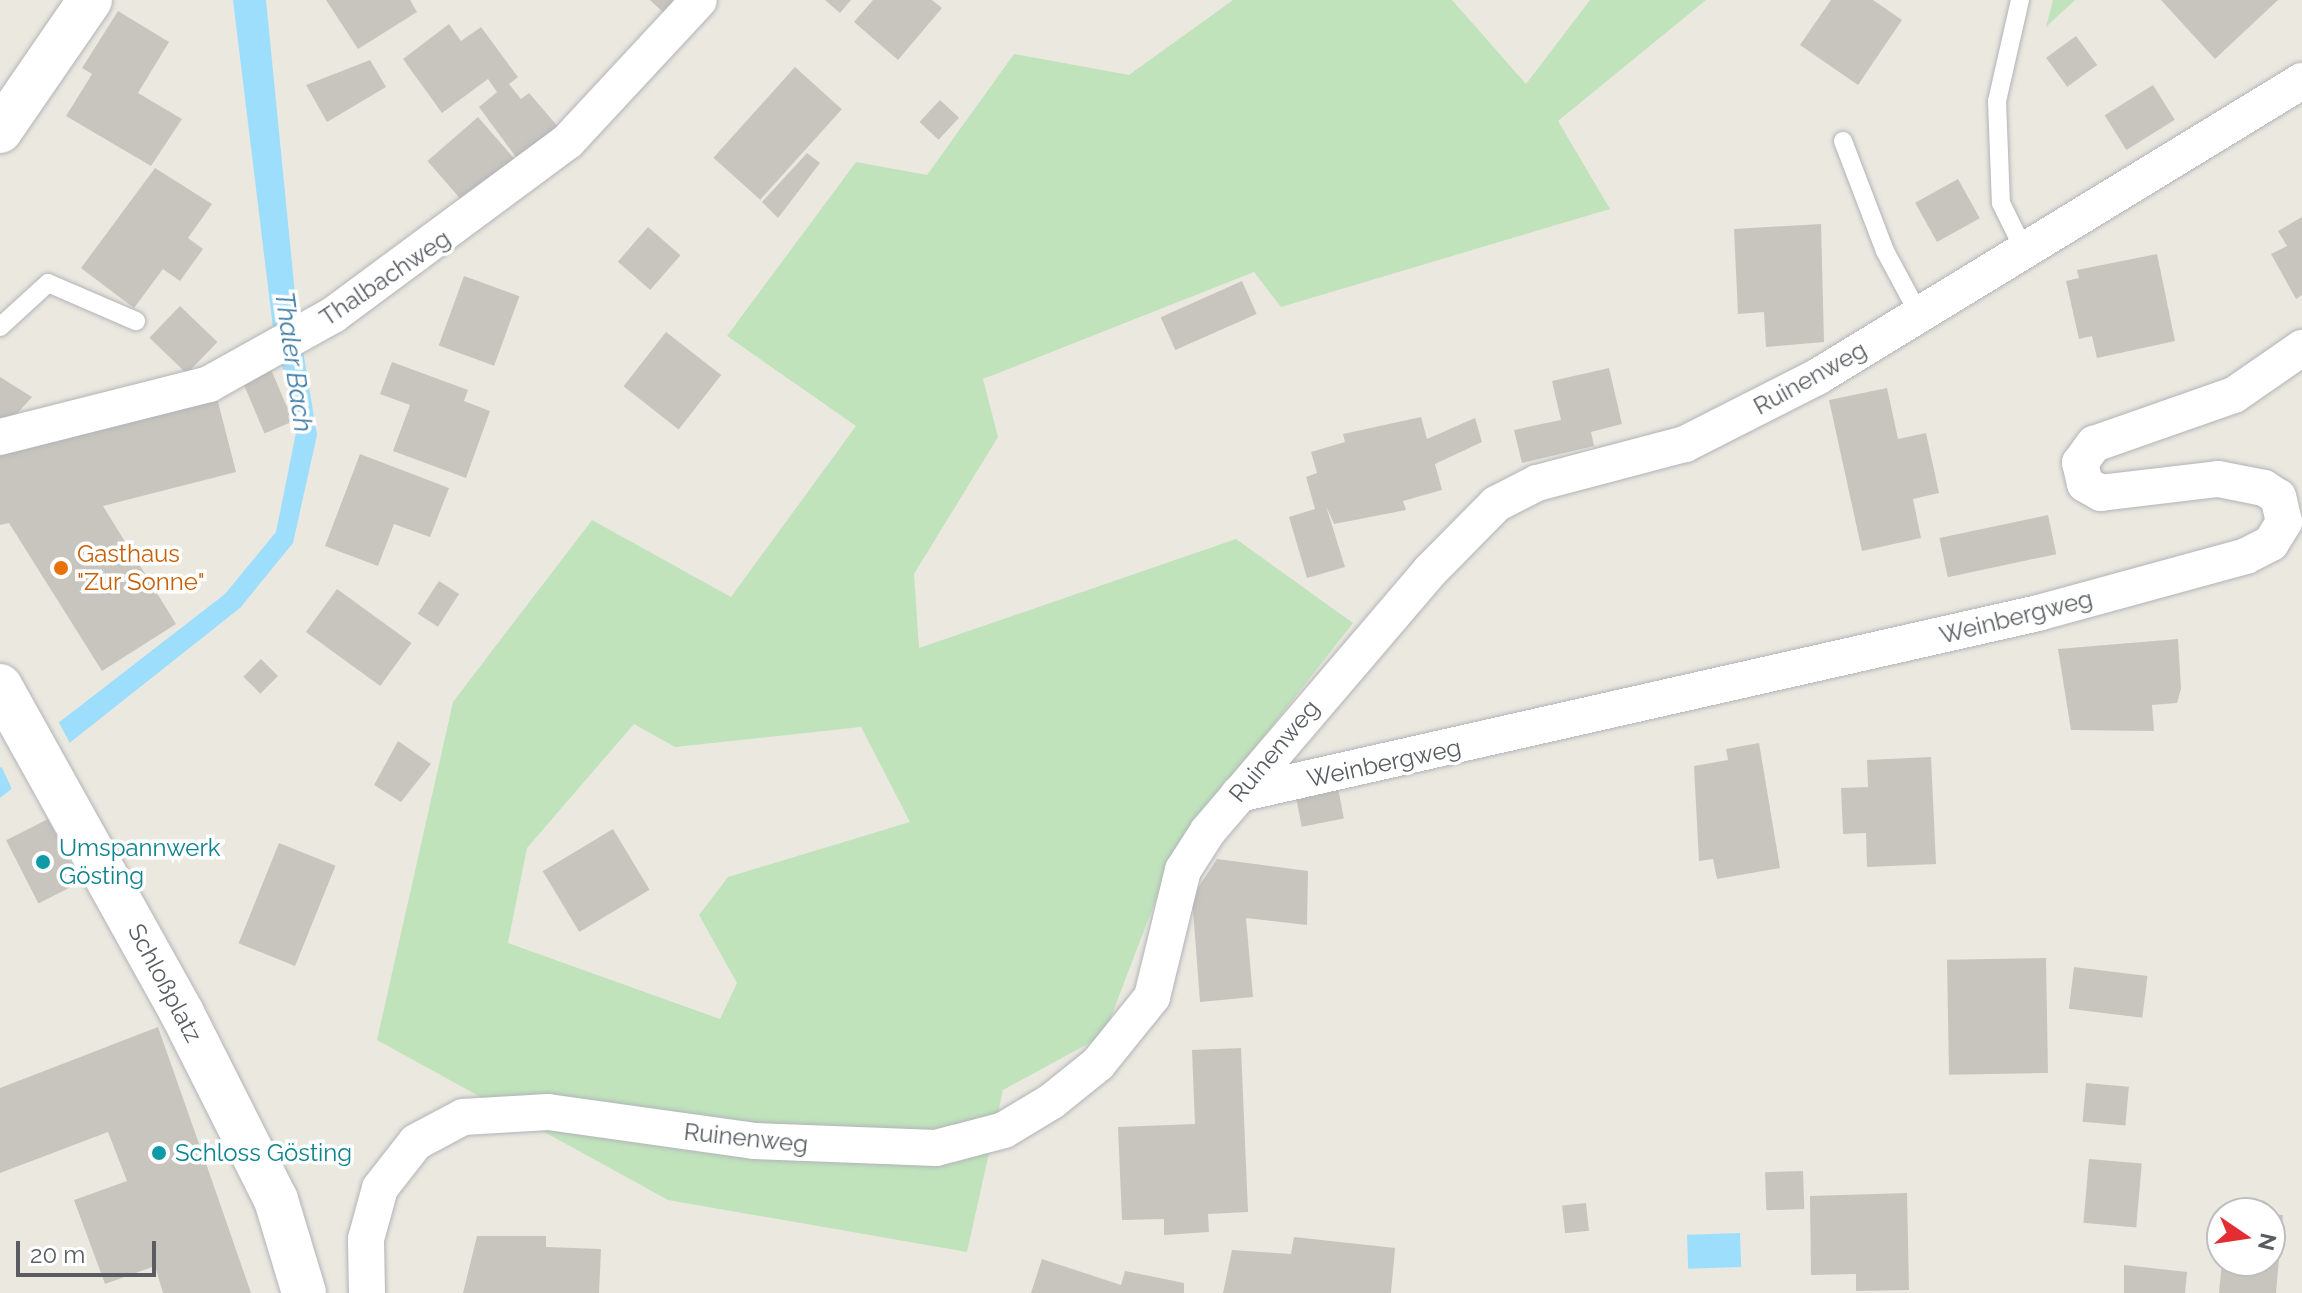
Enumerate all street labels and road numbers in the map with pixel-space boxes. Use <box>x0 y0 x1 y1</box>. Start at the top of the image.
street label: Thalbachweg <box>314 224 456 332</box>
street label: Ruinenweg <box>1748 335 1872 421</box>
street label: Weinbergweg <box>1937 584 2095 650</box>
street label: Ruinenweg <box>1223 694 1325 808</box>
street label: Weinbergweg <box>1304 733 1464 793</box>
street label: Schloßplatz <box>122 919 208 1047</box>
street label: Ruinenweg <box>682 1117 810 1159</box>

